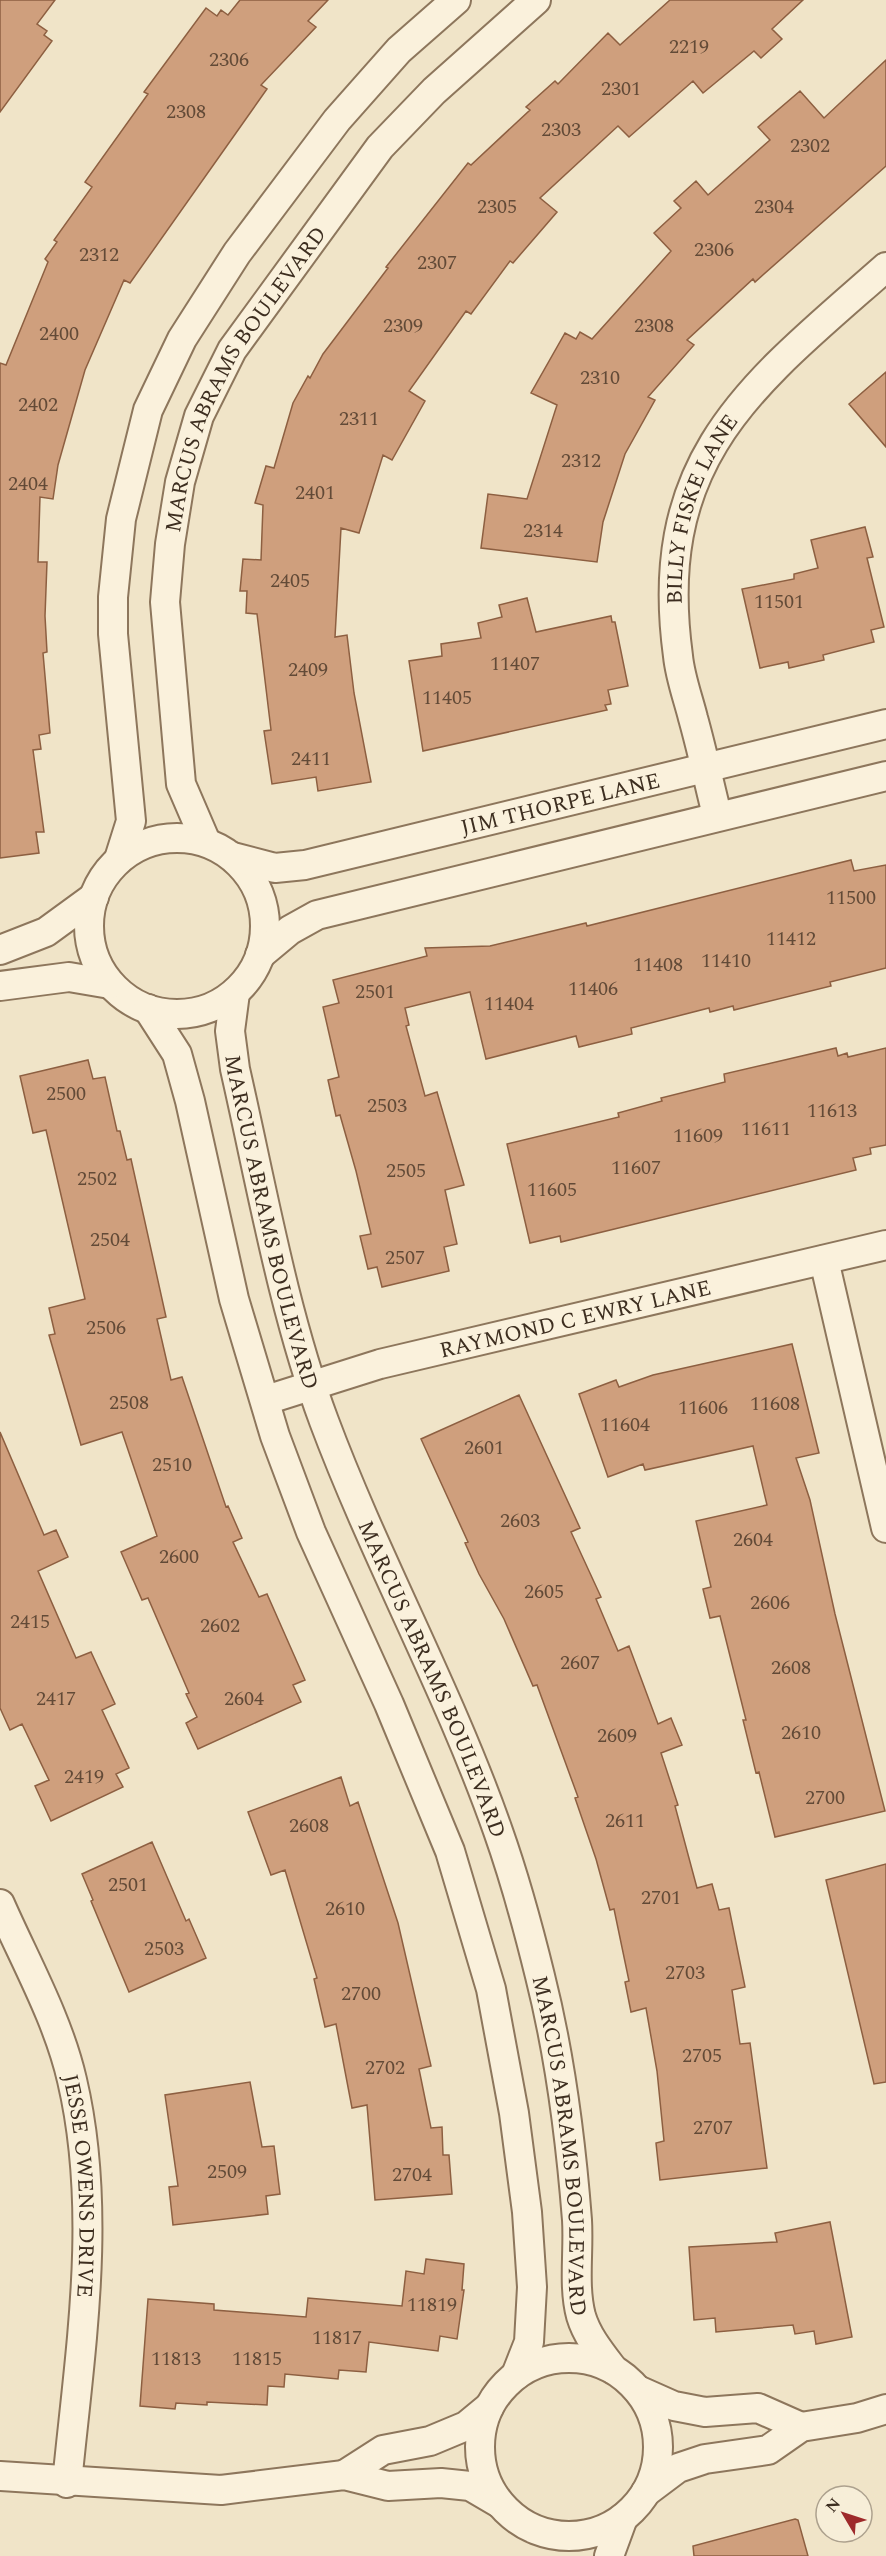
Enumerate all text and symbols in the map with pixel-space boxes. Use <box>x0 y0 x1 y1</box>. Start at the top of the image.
house number: 2219 <box>669 32 709 62</box>
house number: 2306 <box>209 45 249 75</box>
house number: 2301 <box>601 74 641 104</box>
house number: 2308 <box>166 97 206 127</box>
house number: 2303 <box>541 115 581 145</box>
house number: 2302 <box>790 131 830 161</box>
house number: 2305 <box>477 192 517 222</box>
house number: 2304 <box>754 192 794 222</box>
street label: MARCUS ABRAMS BOULEVARD <box>157 220 335 535</box>
house number: 2306 <box>694 235 734 265</box>
house number: 2312 <box>79 240 119 270</box>
house number: 2307 <box>417 248 457 278</box>
house number: 2309 <box>383 311 423 341</box>
house number: 2308 <box>634 311 674 341</box>
house number: 2400 <box>39 319 79 349</box>
house number: 2310 <box>580 363 620 393</box>
house number: 2402 <box>18 390 58 420</box>
house number: 2311 <box>339 404 379 434</box>
street label: BILLY FISKE LANE <box>659 407 747 605</box>
house number: 2312 <box>561 446 601 476</box>
house number: 2404 <box>8 469 48 499</box>
house number: 2401 <box>295 478 335 508</box>
house number: 2314 <box>523 516 563 546</box>
house number: 2405 <box>270 566 310 596</box>
house number: 11501 <box>754 587 804 617</box>
house number: 11407 <box>490 649 540 679</box>
house number: 2409 <box>288 655 328 685</box>
house number: 11405 <box>422 683 472 713</box>
house number: 2411 <box>291 744 331 774</box>
street label: JIM THORPE LANE <box>457 764 663 845</box>
house number: 11500 <box>826 883 876 913</box>
house number: 11412 <box>766 924 816 954</box>
house number: 11410 <box>701 946 751 976</box>
house number: 11408 <box>633 950 683 980</box>
house number: 11406 <box>568 974 618 1004</box>
house number: 2501 <box>355 977 395 1007</box>
house number: 11404 <box>484 989 534 1019</box>
street label: MARCUS ABRAMS BOULEVARD <box>215 1053 327 1394</box>
house number: 2500 <box>46 1079 86 1109</box>
house number: 2503 <box>367 1091 407 1121</box>
house number: 11613 <box>807 1096 857 1126</box>
house number: 11611 <box>741 1114 791 1144</box>
house number: 11609 <box>673 1121 723 1151</box>
house number: 11607 <box>611 1153 661 1183</box>
house number: 2505 <box>386 1156 426 1186</box>
house number: 2502 <box>77 1164 117 1194</box>
house number: 11605 <box>527 1175 577 1205</box>
house number: 2504 <box>90 1225 130 1255</box>
house number: 2507 <box>385 1243 425 1273</box>
street label: RAYMOND C EWRY LANE <box>436 1272 715 1367</box>
house number: 2506 <box>86 1313 126 1343</box>
house number: 2508 <box>109 1388 149 1418</box>
house number: 11608 <box>750 1389 800 1419</box>
house number: 11606 <box>678 1393 728 1423</box>
house number: 11604 <box>600 1410 650 1440</box>
house number: 2601 <box>464 1433 504 1463</box>
house number: 2510 <box>152 1450 192 1480</box>
house number: 2603 <box>500 1506 540 1536</box>
street label: MARCUS ABRAMS BOULEVARD <box>349 1515 514 1843</box>
house number: 2604 <box>733 1525 773 1555</box>
house number: 2600 <box>159 1542 199 1572</box>
house number: 2605 <box>524 1577 564 1607</box>
house number: 2606 <box>750 1588 790 1618</box>
house number: 2415 <box>10 1607 50 1637</box>
house number: 2602 <box>200 1611 240 1641</box>
house number: 2607 <box>560 1648 600 1678</box>
house number: 2608 <box>771 1653 811 1683</box>
house number: 2417 <box>36 1684 76 1714</box>
house number: 2604 <box>224 1684 264 1714</box>
house number: 2610 <box>781 1718 821 1748</box>
house number: 2609 <box>597 1721 637 1751</box>
house number: 2419 <box>64 1762 104 1792</box>
house number: 2700 <box>805 1783 845 1813</box>
house number: 2611 <box>605 1806 645 1836</box>
house number: 2608 <box>289 1811 329 1841</box>
house number: 2501 <box>108 1870 148 1900</box>
house number: 2701 <box>641 1883 681 1913</box>
house number: 2610 <box>325 1894 365 1924</box>
house number: 2503 <box>144 1934 184 1964</box>
house number: 2703 <box>665 1958 705 1988</box>
street label: MARCUS ABRAMS BOULEVARD <box>522 1972 595 2319</box>
house number: 2700 <box>341 1979 381 2009</box>
house number: 2705 <box>682 2041 722 2071</box>
house number: 2702 <box>365 2053 405 2083</box>
street label: JESSE OWENS DRIVE <box>53 2071 103 2299</box>
house number: 2707 <box>693 2113 733 2143</box>
house number: 2509 <box>207 2157 247 2187</box>
house number: 2704 <box>392 2160 432 2190</box>
house number: 11819 <box>407 2290 457 2320</box>
house number: 11817 <box>312 2323 362 2353</box>
house number: 11813 <box>151 2344 201 2374</box>
house number: 11815 <box>232 2344 282 2374</box>
north arrow <box>814 2484 874 2544</box>
text: N <box>820 2493 847 2518</box>

